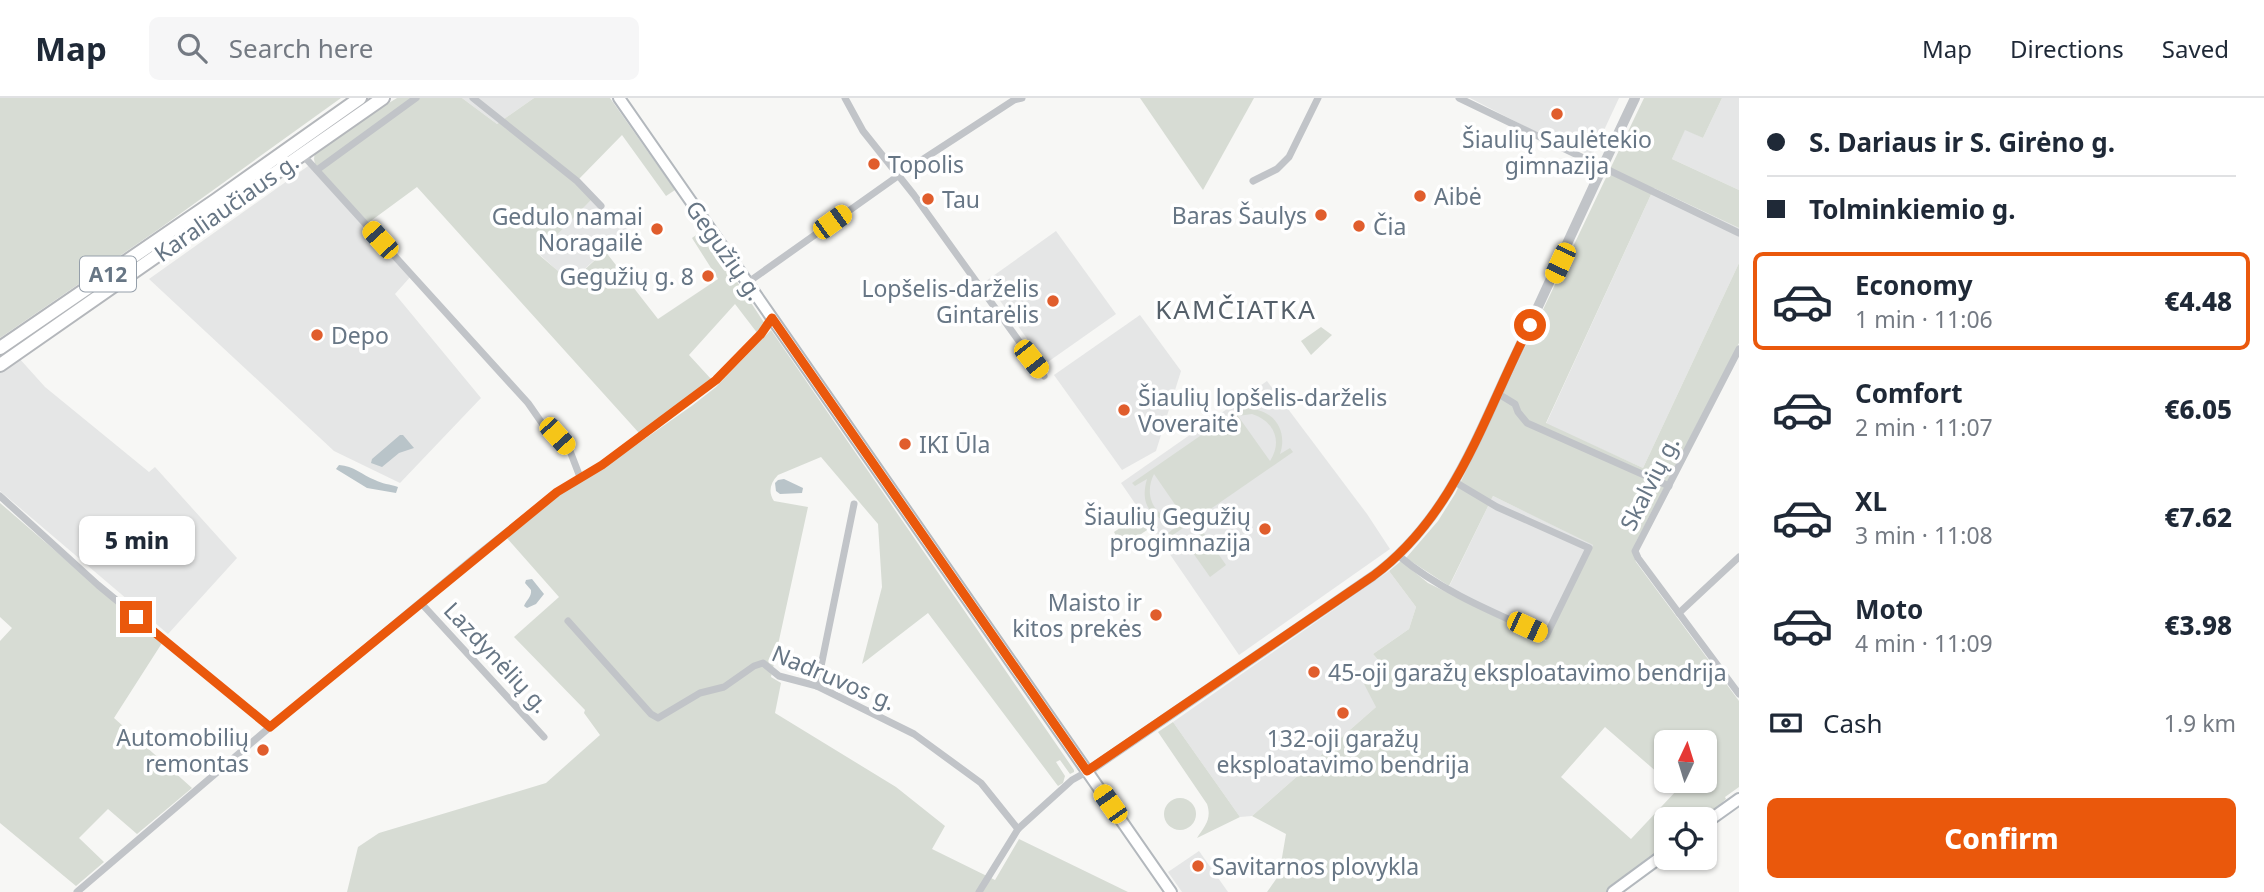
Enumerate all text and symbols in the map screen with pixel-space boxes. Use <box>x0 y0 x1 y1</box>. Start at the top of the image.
search box <box>149 17 639 80</box>
text: Map <box>35 26 107 71</box>
icon: search <box>173 29 211 67</box>
text: Search here <box>229 30 373 66</box>
text: Map <box>1922 32 1972 65</box>
text: Directions <box>2010 32 2124 65</box>
text: Saved <box>2162 32 2229 65</box>
marker: Šiaulių Saulėtekio gimnazija <box>1549 106 1565 122</box>
place label: Šiaulių Saulėtekio gimnazija <box>1462 123 1652 181</box>
text: S. Dariaus ir S. Girėno g. <box>1809 124 2115 160</box>
street label: Karaliaučiaus g. <box>147 145 305 269</box>
place label: Topolis <box>888 148 964 180</box>
marker: Topolis <box>866 156 882 172</box>
place label: Aibė <box>1434 180 1482 212</box>
place label: Tau <box>942 183 980 215</box>
marker: Aibė <box>1412 188 1428 204</box>
marker: Tau <box>920 191 936 207</box>
text: Tolminkiemio g. <box>1809 191 2016 227</box>
street label: Gegužių g. <box>679 194 771 306</box>
place label: Baras Šaulys <box>1172 199 1307 231</box>
place label: Gedulo namai Noragailė <box>492 200 643 258</box>
car <box>809 201 856 243</box>
marker: Baras Šaulys <box>1313 207 1329 223</box>
place label: Čia <box>1373 210 1406 242</box>
car <box>359 217 402 263</box>
marker: Čia <box>1351 218 1367 234</box>
marker: Gedulo namai Noragailė <box>649 221 665 237</box>
car <box>1542 240 1579 286</box>
road number: A12 <box>80 256 136 292</box>
place label: Gegužių g. 8 <box>560 260 694 292</box>
text: Economy <box>1855 267 1973 303</box>
marker: Gegužių g. 8 <box>700 268 716 284</box>
icon: car <box>1771 270 1834 333</box>
place label: Lopšelis-darželis Gintarėlis <box>861 272 1039 330</box>
text: €4.48 <box>2164 283 2232 319</box>
district label: KAMČIATKA <box>1155 291 1317 327</box>
marker: Lopšelis-darželis Gintarėlis <box>1045 293 1061 309</box>
text: 1 min · 11:06 <box>1855 303 1993 335</box>
route start <box>1514 309 1546 341</box>
place label: Depo <box>331 319 389 351</box>
marker: Depo <box>309 327 325 343</box>
car <box>1010 336 1053 382</box>
text: Comfort <box>1855 375 1963 411</box>
icon: car <box>1771 378 1834 441</box>
place label: Šiaulių lopšelis-darželis Voveraitė <box>1138 381 1387 439</box>
text: €6.05 <box>2164 391 2232 427</box>
marker: Šiaulių lopšelis-darželis Voveraitė <box>1116 402 1132 418</box>
text: 2 min · 11:07 <box>1855 411 1993 443</box>
car <box>536 413 579 459</box>
place label: IKI Ūla <box>919 428 990 460</box>
street label: Skalvių g. <box>1612 430 1686 536</box>
marker: IKI Ūla <box>897 436 913 452</box>
text: XL <box>1855 483 1887 519</box>
icon: car <box>1771 486 1834 549</box>
text: €7.62 <box>2164 499 2232 535</box>
place label: Šiaulių Gegužių progimnazija <box>1084 500 1251 558</box>
callout: 5 min <box>78 516 194 564</box>
text: 3 min · 11:08 <box>1855 519 1993 551</box>
marker: Šiaulių Gegužių progimnazija <box>1257 521 1273 537</box>
text: 5 min <box>105 524 169 556</box>
place label: Maisto ir kitos prekės <box>1012 586 1142 644</box>
text: Moto <box>1855 591 1923 627</box>
street label: Lazdynėlių g. <box>437 594 557 720</box>
icon: car <box>1771 594 1834 657</box>
route end <box>120 601 152 633</box>
marker: Maisto ir kitos prekės <box>1148 607 1164 623</box>
text: €3.98 <box>2164 607 2232 643</box>
car <box>1504 609 1551 645</box>
text: 4 min · 11:09 <box>1855 627 1993 659</box>
street label: Nadruvos g. <box>767 637 901 717</box>
place label: 45-oji garažų eksploatavimo bendrija <box>1328 656 1727 688</box>
marker: 45-oji garažų eksploatavimo bendrija <box>1306 664 1322 680</box>
icon: cash <box>1767 704 1805 742</box>
marker: 132-oji garažų eksploatavimo bendrija <box>1335 705 1351 721</box>
text: Cash <box>1823 705 1883 741</box>
text: 1.9 km <box>2164 707 2236 739</box>
place label: Automobilių remontas <box>116 721 249 779</box>
place label: 132-oji garažų eksploatavimo bendrija <box>1216 722 1470 780</box>
north arrow <box>1654 730 1717 793</box>
map controls <box>1654 730 1717 870</box>
marker: Automobilių remontas <box>255 742 271 758</box>
car <box>1090 781 1131 827</box>
button: Confirm <box>1767 798 2236 878</box>
button: locate <box>1654 807 1717 870</box>
place label: Savitarnos plovykla <box>1212 850 1419 882</box>
marker: Savitarnos plovykla <box>1190 858 1206 874</box>

